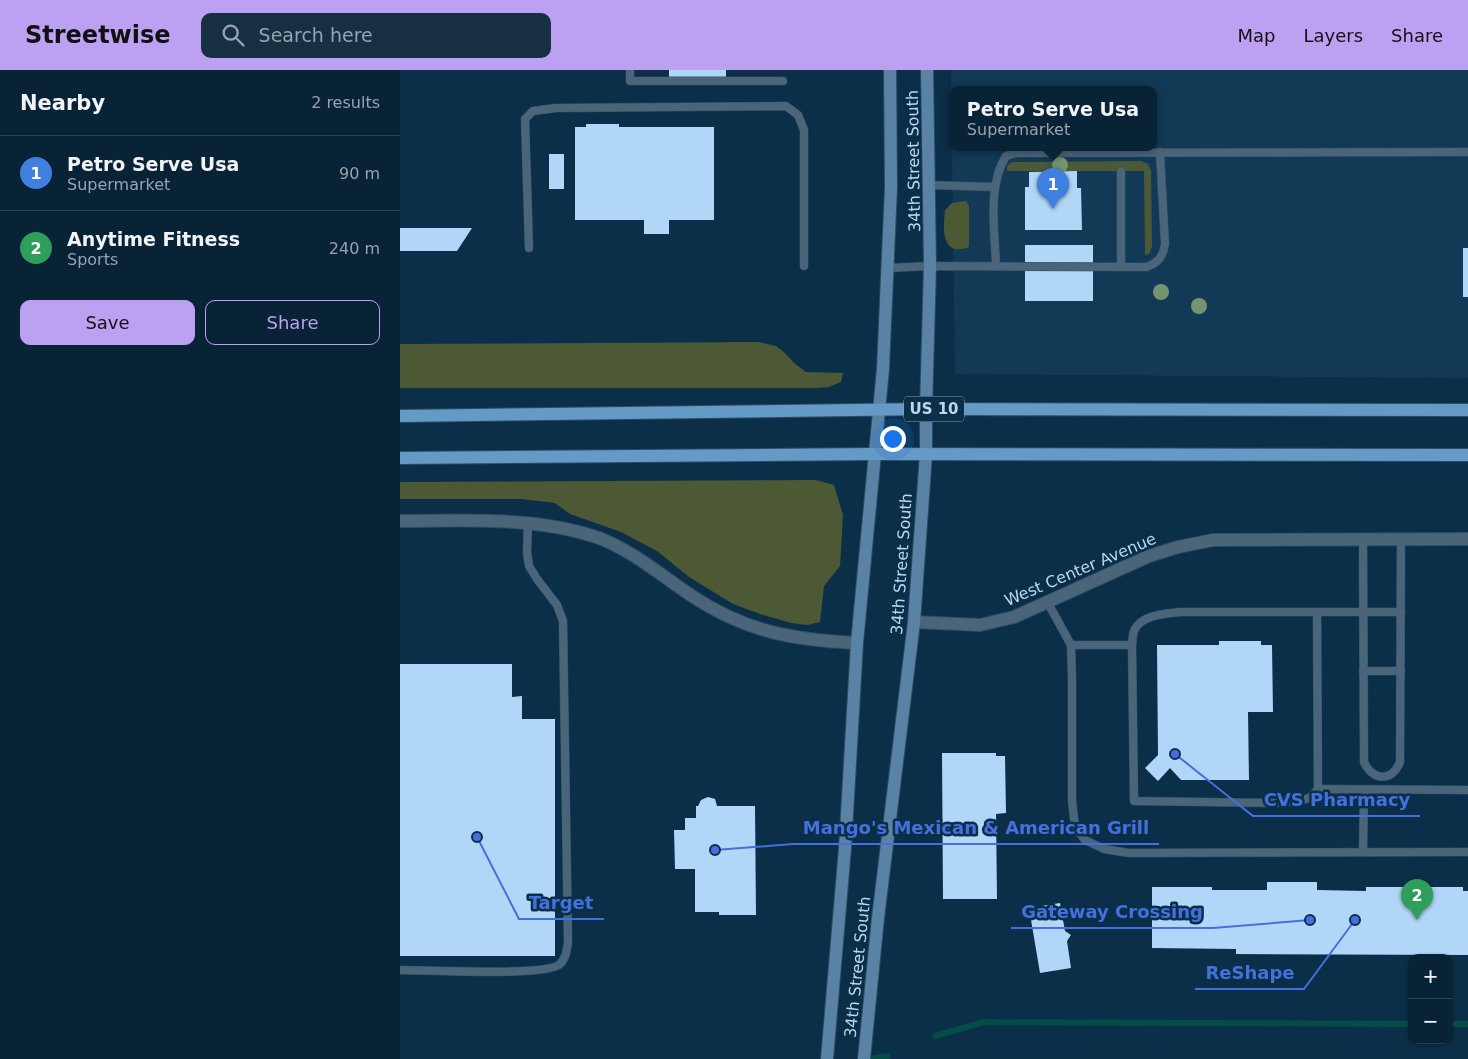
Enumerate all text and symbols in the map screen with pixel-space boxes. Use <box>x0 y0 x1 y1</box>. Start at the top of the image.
search box <box>201 13 551 58</box>
text: Streetwise <box>25 21 171 49</box>
icon: search <box>219 21 247 49</box>
text: Search here <box>259 24 373 46</box>
text: Map <box>1237 25 1275 46</box>
text: Layers <box>1303 25 1363 46</box>
text: Share <box>1391 25 1443 46</box>
popup <box>949 86 1157 151</box>
street label: 34th Street South <box>903 90 924 232</box>
text: Nearby <box>20 91 105 115</box>
text: 2 results <box>311 93 380 112</box>
text: Petro Serve Usa <box>967 98 1139 120</box>
text: Supermarket <box>967 120 1070 139</box>
text: Petro Serve Usa <box>67 153 239 175</box>
text: 1 <box>30 164 42 183</box>
text: 90 m <box>339 164 380 183</box>
pin: 1 <box>1037 168 1069 209</box>
text: Supermarket <box>67 175 170 194</box>
text: Anytime Fitness <box>67 228 240 250</box>
text: 2 <box>30 239 42 258</box>
text: 240 m <box>329 239 380 258</box>
text: Sports <box>67 250 118 269</box>
button: Save <box>20 300 195 345</box>
button: Share <box>205 300 380 345</box>
road number: US 10 <box>904 396 964 422</box>
your location <box>880 426 906 452</box>
street label: 34th Street South <box>887 493 916 636</box>
street label: West Center Avenue <box>1002 529 1159 610</box>
callout: CVS Pharmacy <box>1253 783 1420 816</box>
text: CVS Pharmacy <box>1264 789 1411 810</box>
callout: Mango's Mexican & American Grill <box>793 811 1159 844</box>
text: Mango's Mexican & American Grill <box>803 817 1149 838</box>
pin: 2 <box>1401 879 1433 920</box>
callout: Target <box>519 886 604 919</box>
text: Target <box>529 892 594 913</box>
street label: 34th Street South <box>841 895 874 1039</box>
callout: Gateway Crossing <box>1011 895 1213 928</box>
text: Gateway Crossing <box>1021 901 1203 922</box>
map controls <box>1408 954 1453 1044</box>
button: + <box>1408 954 1453 999</box>
callout: ReShape <box>1195 956 1304 989</box>
text: ReShape <box>1205 962 1295 983</box>
button: − <box>1408 999 1453 1044</box>

